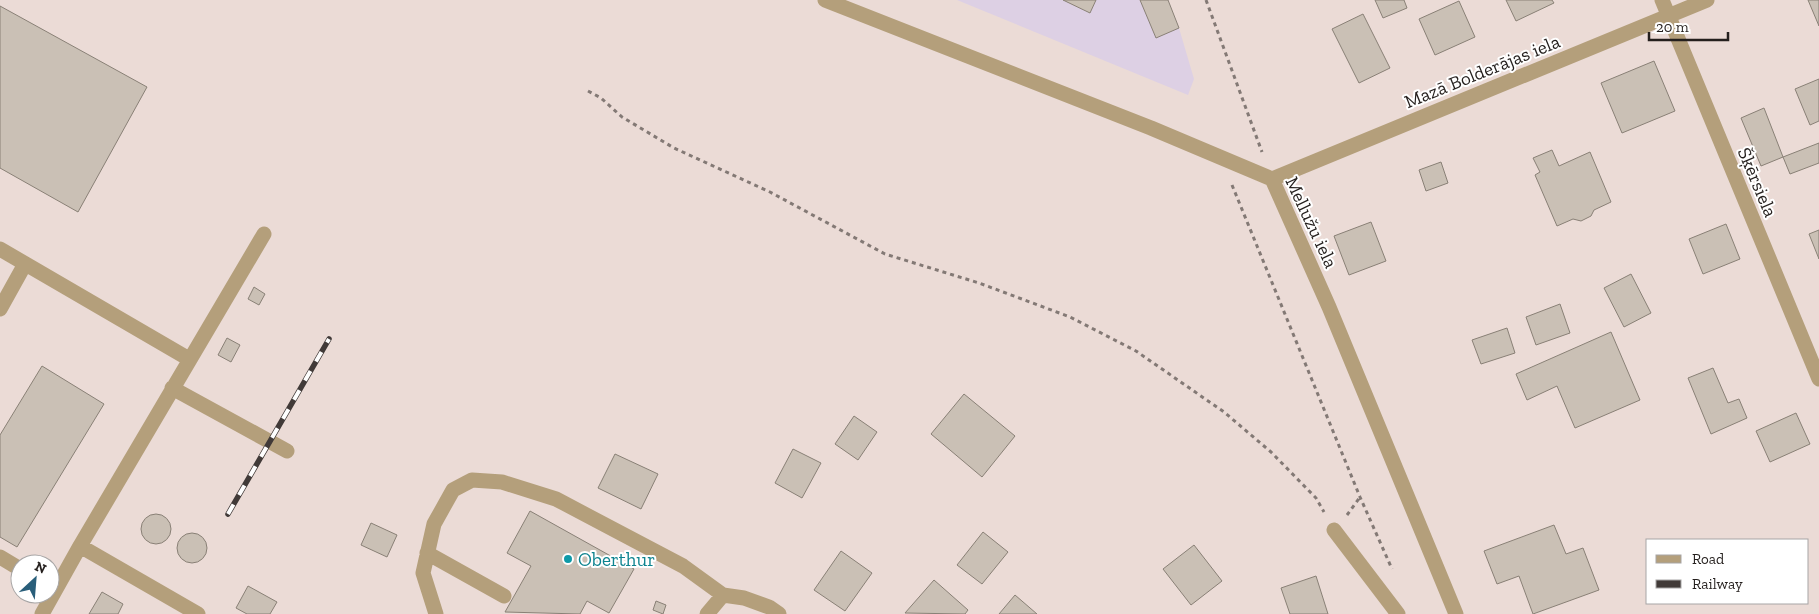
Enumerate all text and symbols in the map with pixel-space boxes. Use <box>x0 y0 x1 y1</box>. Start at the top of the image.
scale bar <box>1649 10 1728 42</box>
text: 20 m <box>1656 18 1689 36</box>
street label: Mazā Bolderājas iela <box>1401 30 1563 113</box>
street label: Šķērsiela <box>1733 144 1782 220</box>
street label: Mellužu iela <box>1280 173 1343 272</box>
legend <box>1646 539 1809 604</box>
place label: Oberthur <box>578 548 655 571</box>
text: Road <box>1692 550 1725 568</box>
marker: Oberthur <box>562 553 574 565</box>
north arrow <box>10 554 60 604</box>
text: N <box>32 558 49 578</box>
text: Railway <box>1692 575 1743 593</box>

